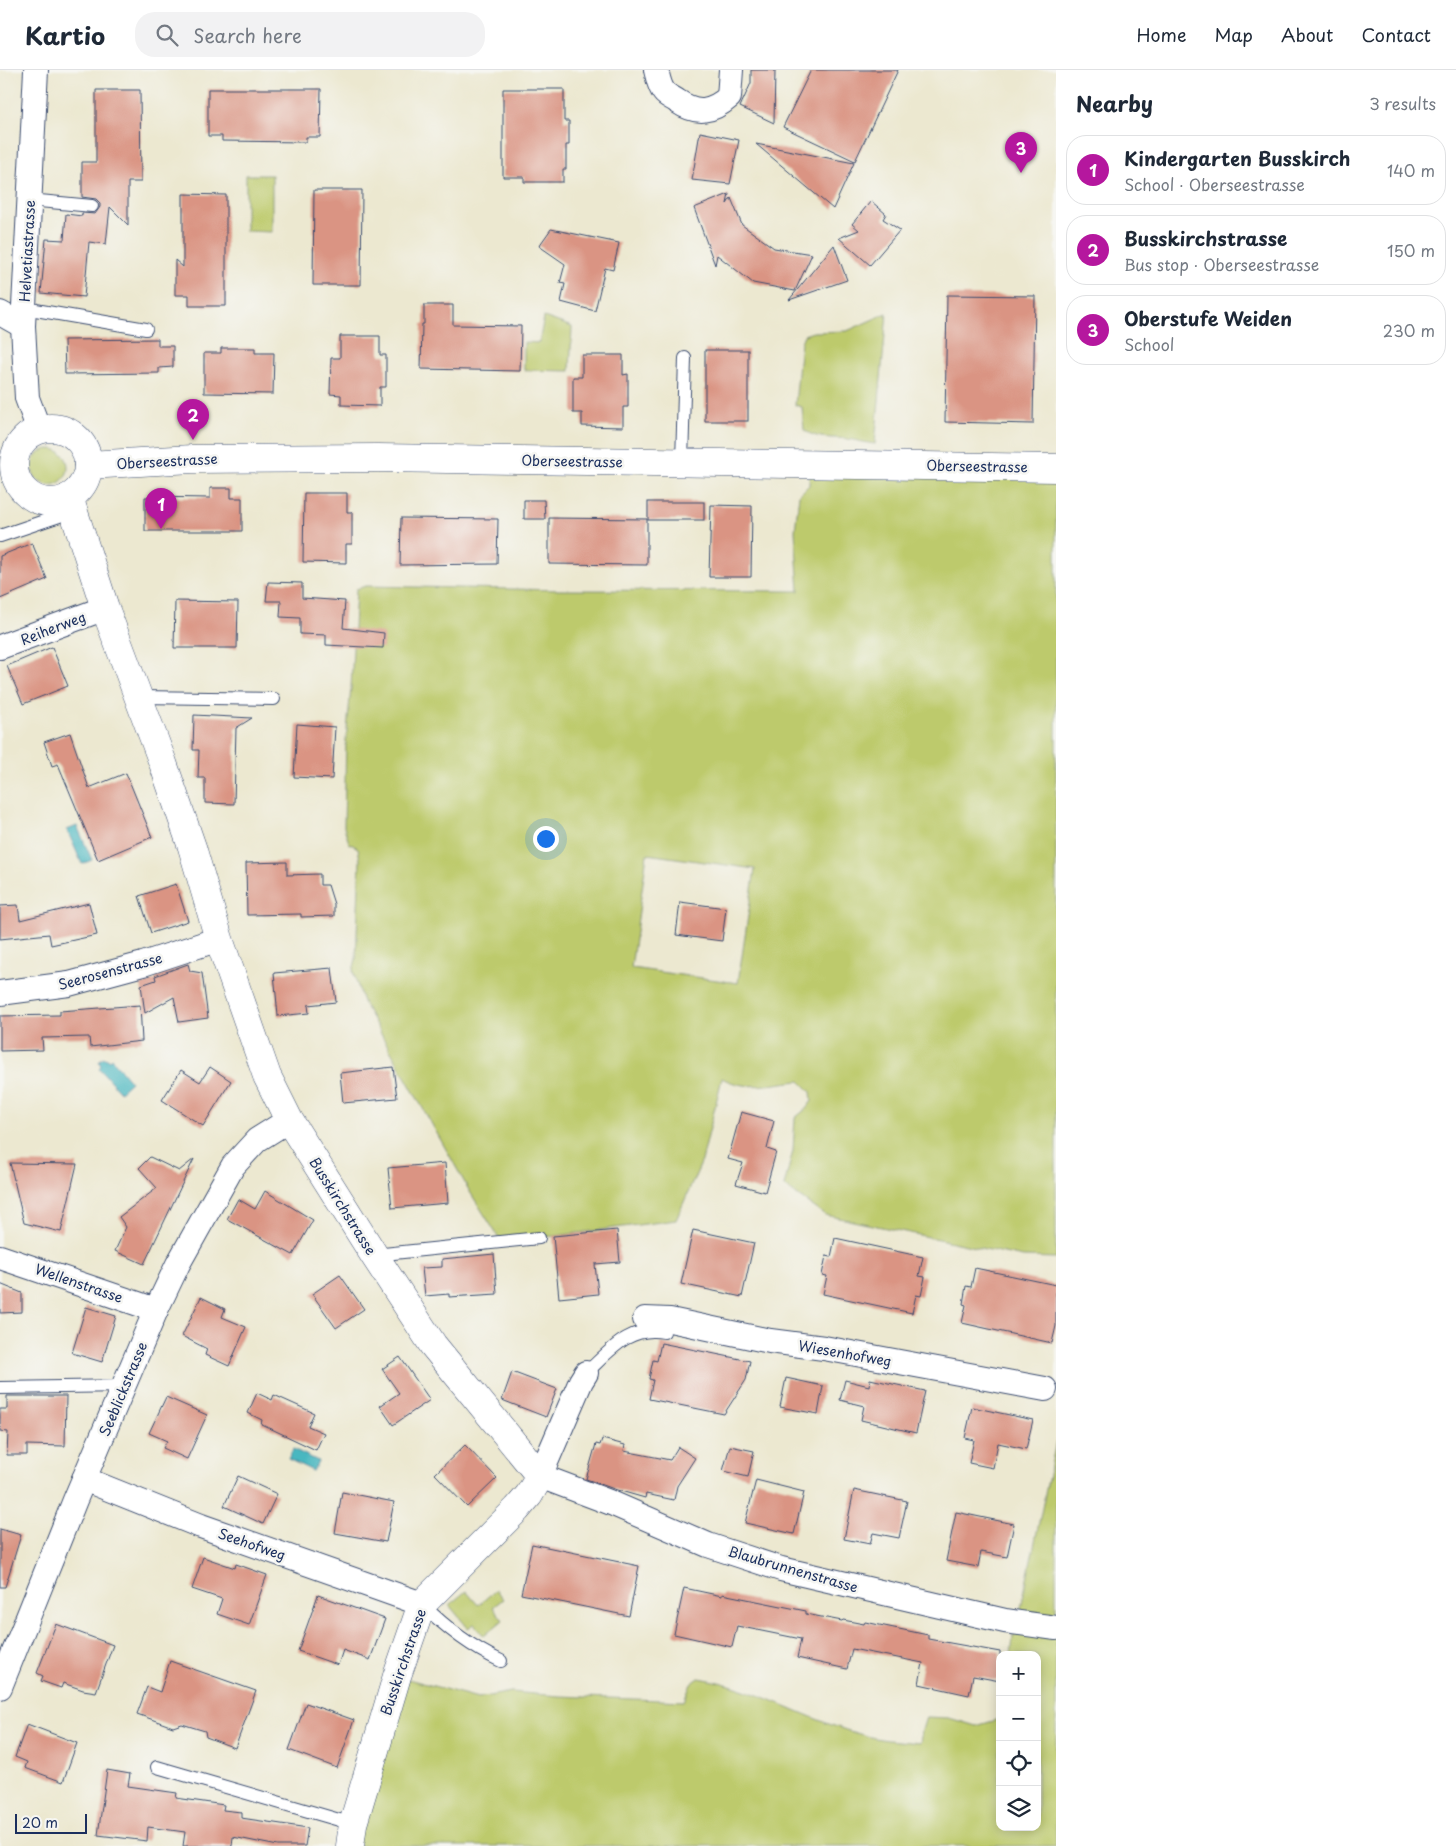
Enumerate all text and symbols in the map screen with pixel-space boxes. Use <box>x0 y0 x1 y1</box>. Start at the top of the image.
search box <box>135 12 485 57</box>
text: Kartio <box>25 17 105 53</box>
icon: search <box>153 21 181 49</box>
text: Search here <box>193 21 302 49</box>
text: Home <box>1136 21 1186 48</box>
text: Map <box>1214 21 1253 48</box>
text: About <box>1281 21 1333 48</box>
text: Contact <box>1361 21 1431 48</box>
text: Nearby <box>1076 87 1153 119</box>
text: 3 results <box>1369 91 1436 115</box>
pin: 3 <box>1005 132 1037 173</box>
text: Kindergarten Busskirch <box>1124 144 1351 172</box>
text: 1 <box>1089 158 1097 182</box>
text: 140 m <box>1387 158 1435 182</box>
text: School · Oberseestrasse <box>1124 172 1305 196</box>
street label: Helvetiastrasse <box>14 199 40 303</box>
text: Busskirchstrasse <box>1124 224 1287 252</box>
text: 2 <box>1087 238 1099 262</box>
text: 150 m <box>1387 238 1435 262</box>
text: Bus stop · Oberseestrasse <box>1124 252 1319 276</box>
text: Oberstufe Weiden <box>1124 304 1292 332</box>
text: 3 <box>1088 318 1098 342</box>
text: 230 m <box>1383 318 1435 342</box>
text: School <box>1124 332 1174 356</box>
pin: 2 <box>177 399 209 440</box>
street label: Oberseestrasse <box>116 448 218 474</box>
street label: Oberseestrasse <box>521 450 623 472</box>
street label: Oberseestrasse <box>926 455 1028 477</box>
pin: 1 <box>145 488 177 529</box>
street label: Reiherweg <box>17 606 89 650</box>
your location <box>533 826 559 852</box>
street label: Seerosenstrasse <box>56 947 164 995</box>
street label: Busskirchstrasse <box>305 1153 381 1259</box>
street label: Wellenstrasse <box>32 1258 126 1308</box>
street label: Wiesenhofweg <box>797 1334 893 1372</box>
street label: Seeblickstrasse <box>94 1338 152 1440</box>
street label: Seehofweg <box>215 1523 289 1565</box>
street label: Blaubrunnenstrasse <box>726 1540 860 1598</box>
street label: Busskirchstrasse <box>375 1606 431 1718</box>
map controls <box>996 1651 1041 1831</box>
button: + <box>996 1651 1041 1696</box>
button: − <box>996 1696 1041 1741</box>
button: locate <box>996 1741 1041 1786</box>
button: layers <box>996 1786 1041 1831</box>
scale bar <box>15 1811 88 1834</box>
text: 20 m <box>22 1812 58 1833</box>

